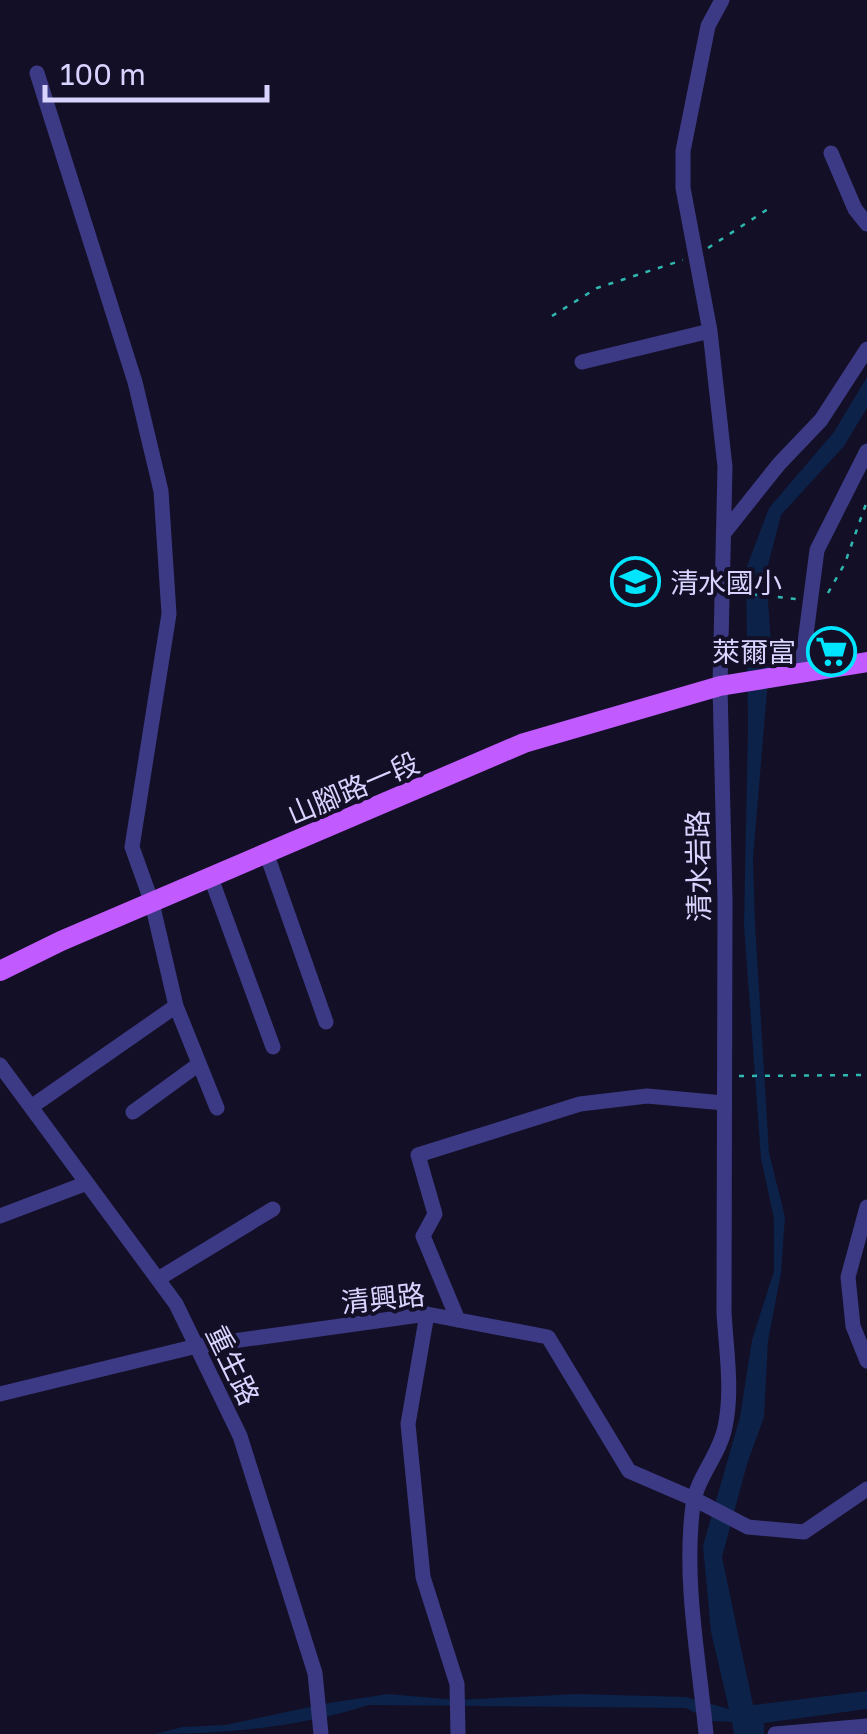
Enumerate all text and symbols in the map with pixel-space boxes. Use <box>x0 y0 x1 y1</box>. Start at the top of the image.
scale bar <box>45 40 268 102</box>
text: 100 m <box>60 56 146 92</box>
school or university icon: 清水國小 <box>609 556 661 608</box>
place label: 清水國小 <box>670 566 782 599</box>
supermarket icon: 萊爾富 <box>805 625 857 677</box>
place label: 萊爾富 <box>712 635 796 668</box>
street label: 山腳路一段 <box>282 745 424 831</box>
street label: 清水岩路 <box>681 810 715 922</box>
street label: 清興路 <box>339 1277 427 1319</box>
street label: 重生路 <box>200 1320 266 1410</box>

